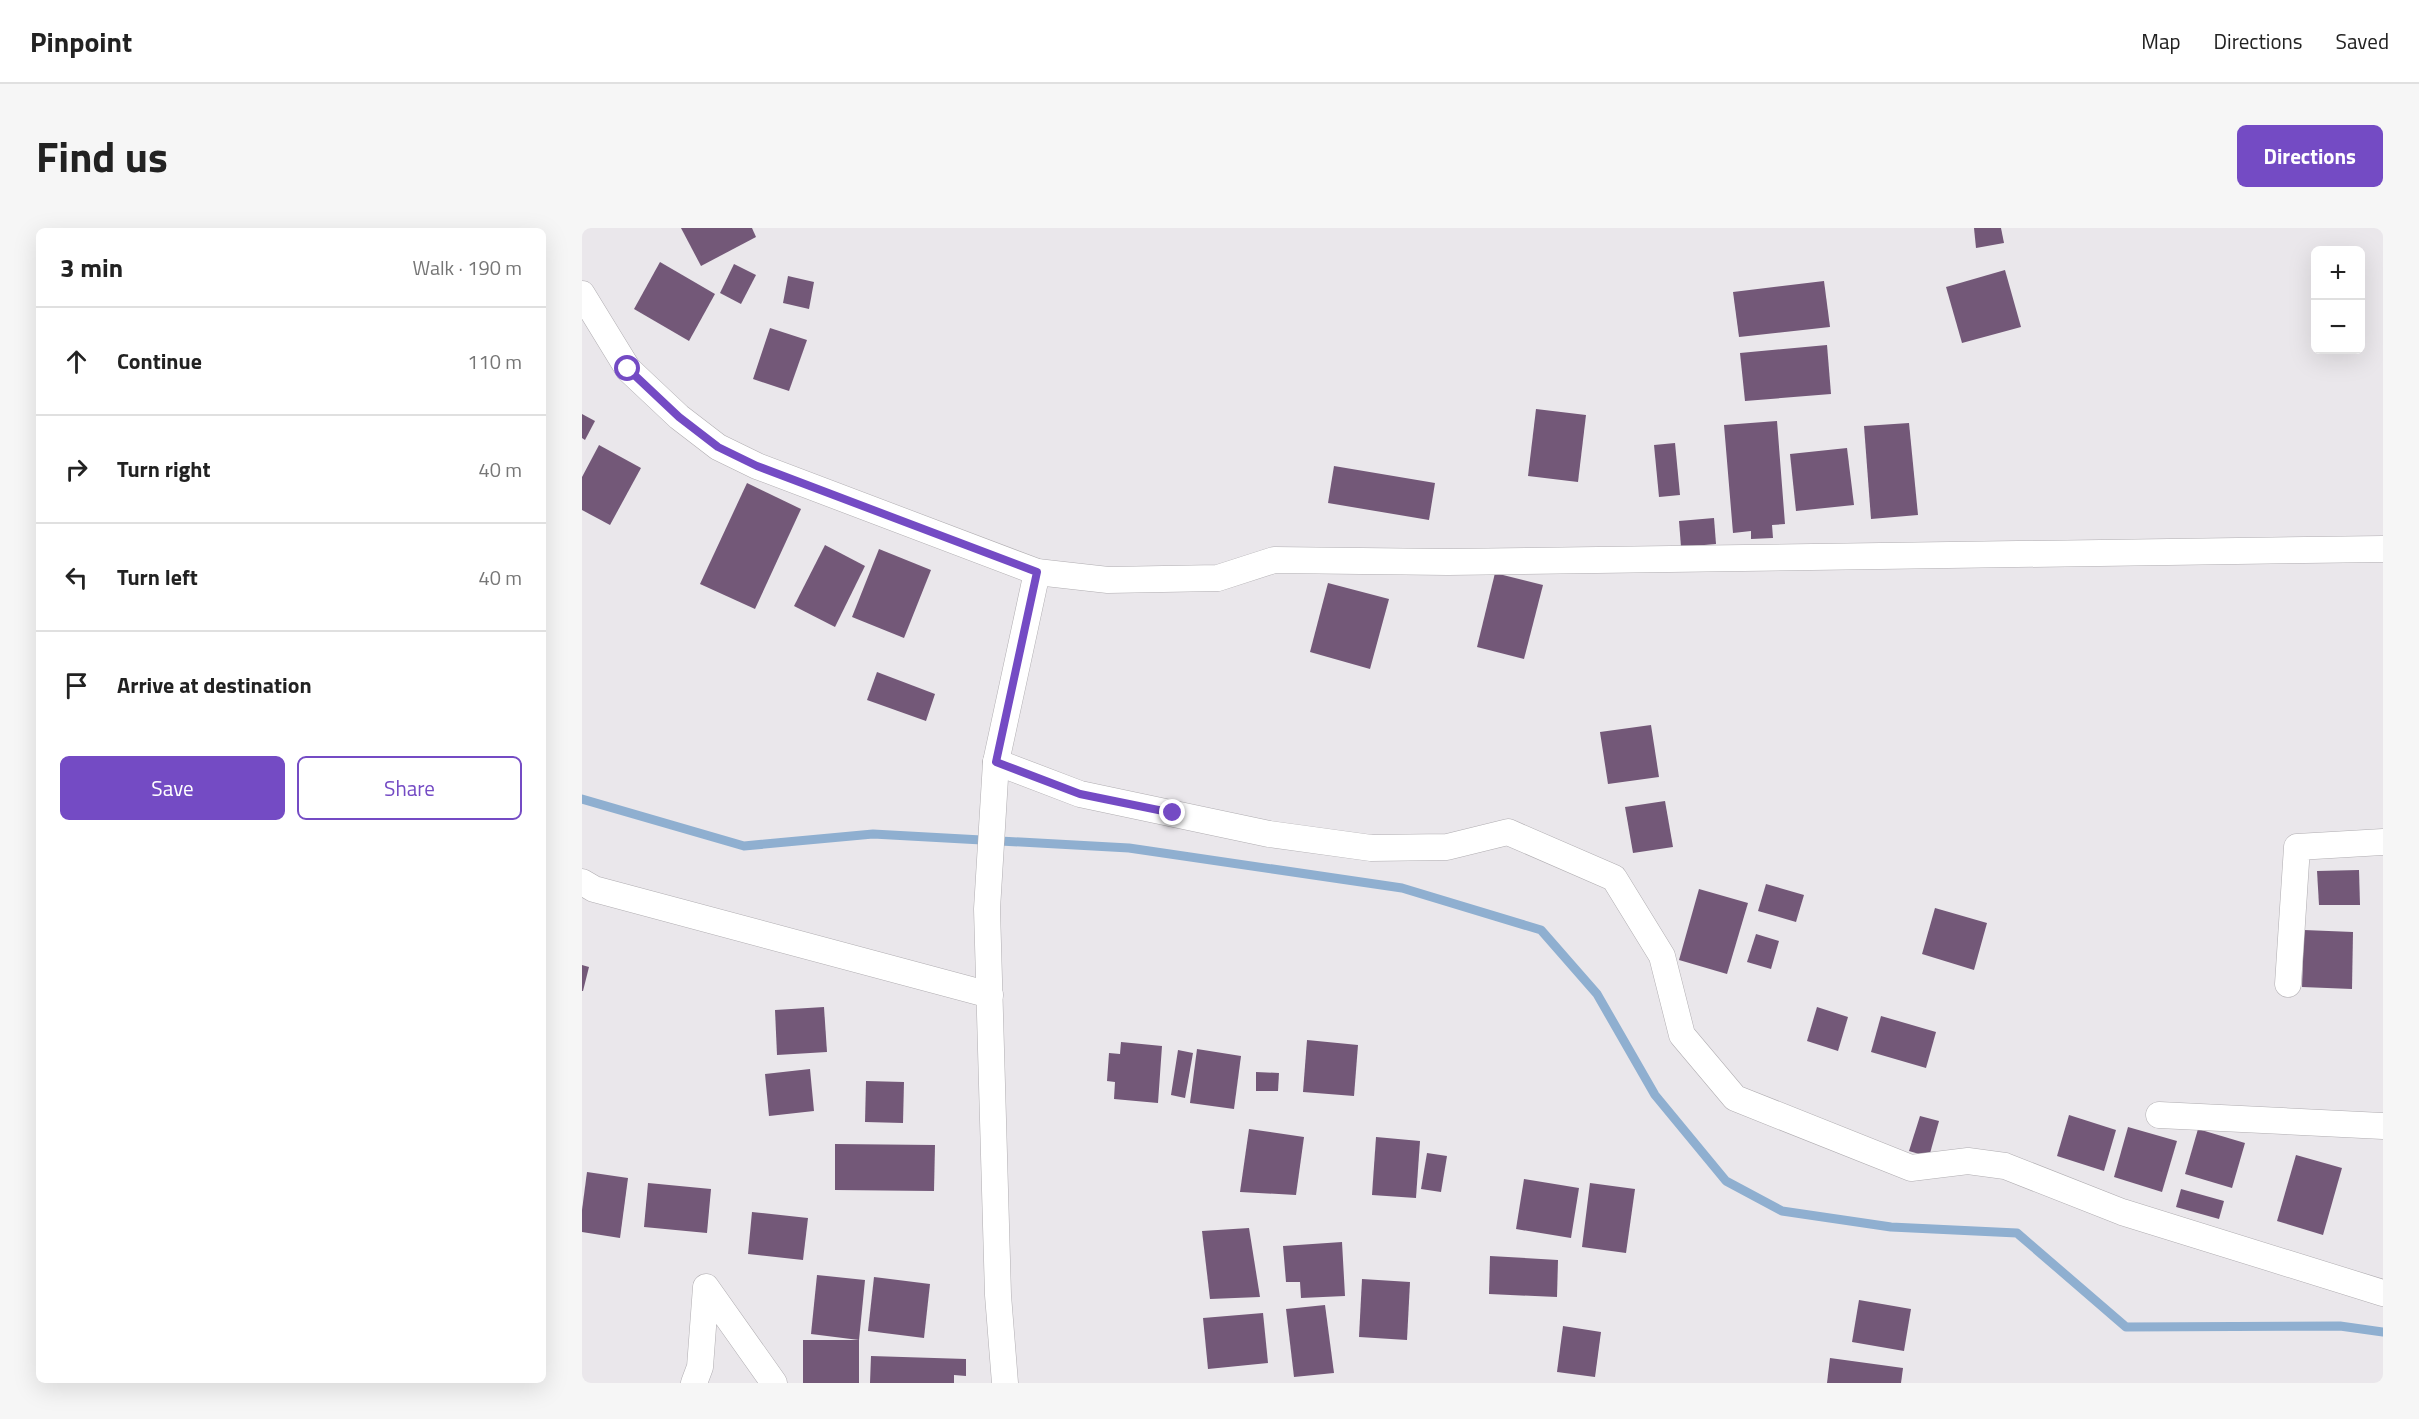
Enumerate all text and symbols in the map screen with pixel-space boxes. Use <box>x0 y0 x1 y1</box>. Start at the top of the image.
text: Pinpoint <box>30 20 132 63</box>
text: Map <box>2141 25 2181 57</box>
text: Directions <box>2214 25 2303 57</box>
text: Saved <box>2336 25 2389 57</box>
text: Find us <box>36 124 168 188</box>
button: Directions <box>2237 125 2383 187</box>
map controls <box>2311 246 2365 354</box>
button: + <box>2311 246 2365 300</box>
text: 3 min <box>60 248 123 287</box>
text: Walk · 190 m <box>413 252 522 283</box>
button: − <box>2311 300 2365 354</box>
text: Continue <box>117 344 202 378</box>
icon: ahead <box>60 345 93 378</box>
text: 110 m <box>467 346 522 377</box>
route start <box>614 355 640 381</box>
text: Turn right <box>117 452 211 486</box>
icon: right <box>60 453 93 486</box>
text: 40 m <box>478 454 522 485</box>
text: Turn left <box>117 560 198 594</box>
icon: left <box>60 561 93 594</box>
text: 40 m <box>478 562 522 593</box>
text: Arrive at destination <box>117 668 312 702</box>
icon: arrive <box>60 669 93 702</box>
button: Save <box>60 756 285 820</box>
button: Share <box>297 756 522 820</box>
route end <box>1159 799 1185 825</box>

